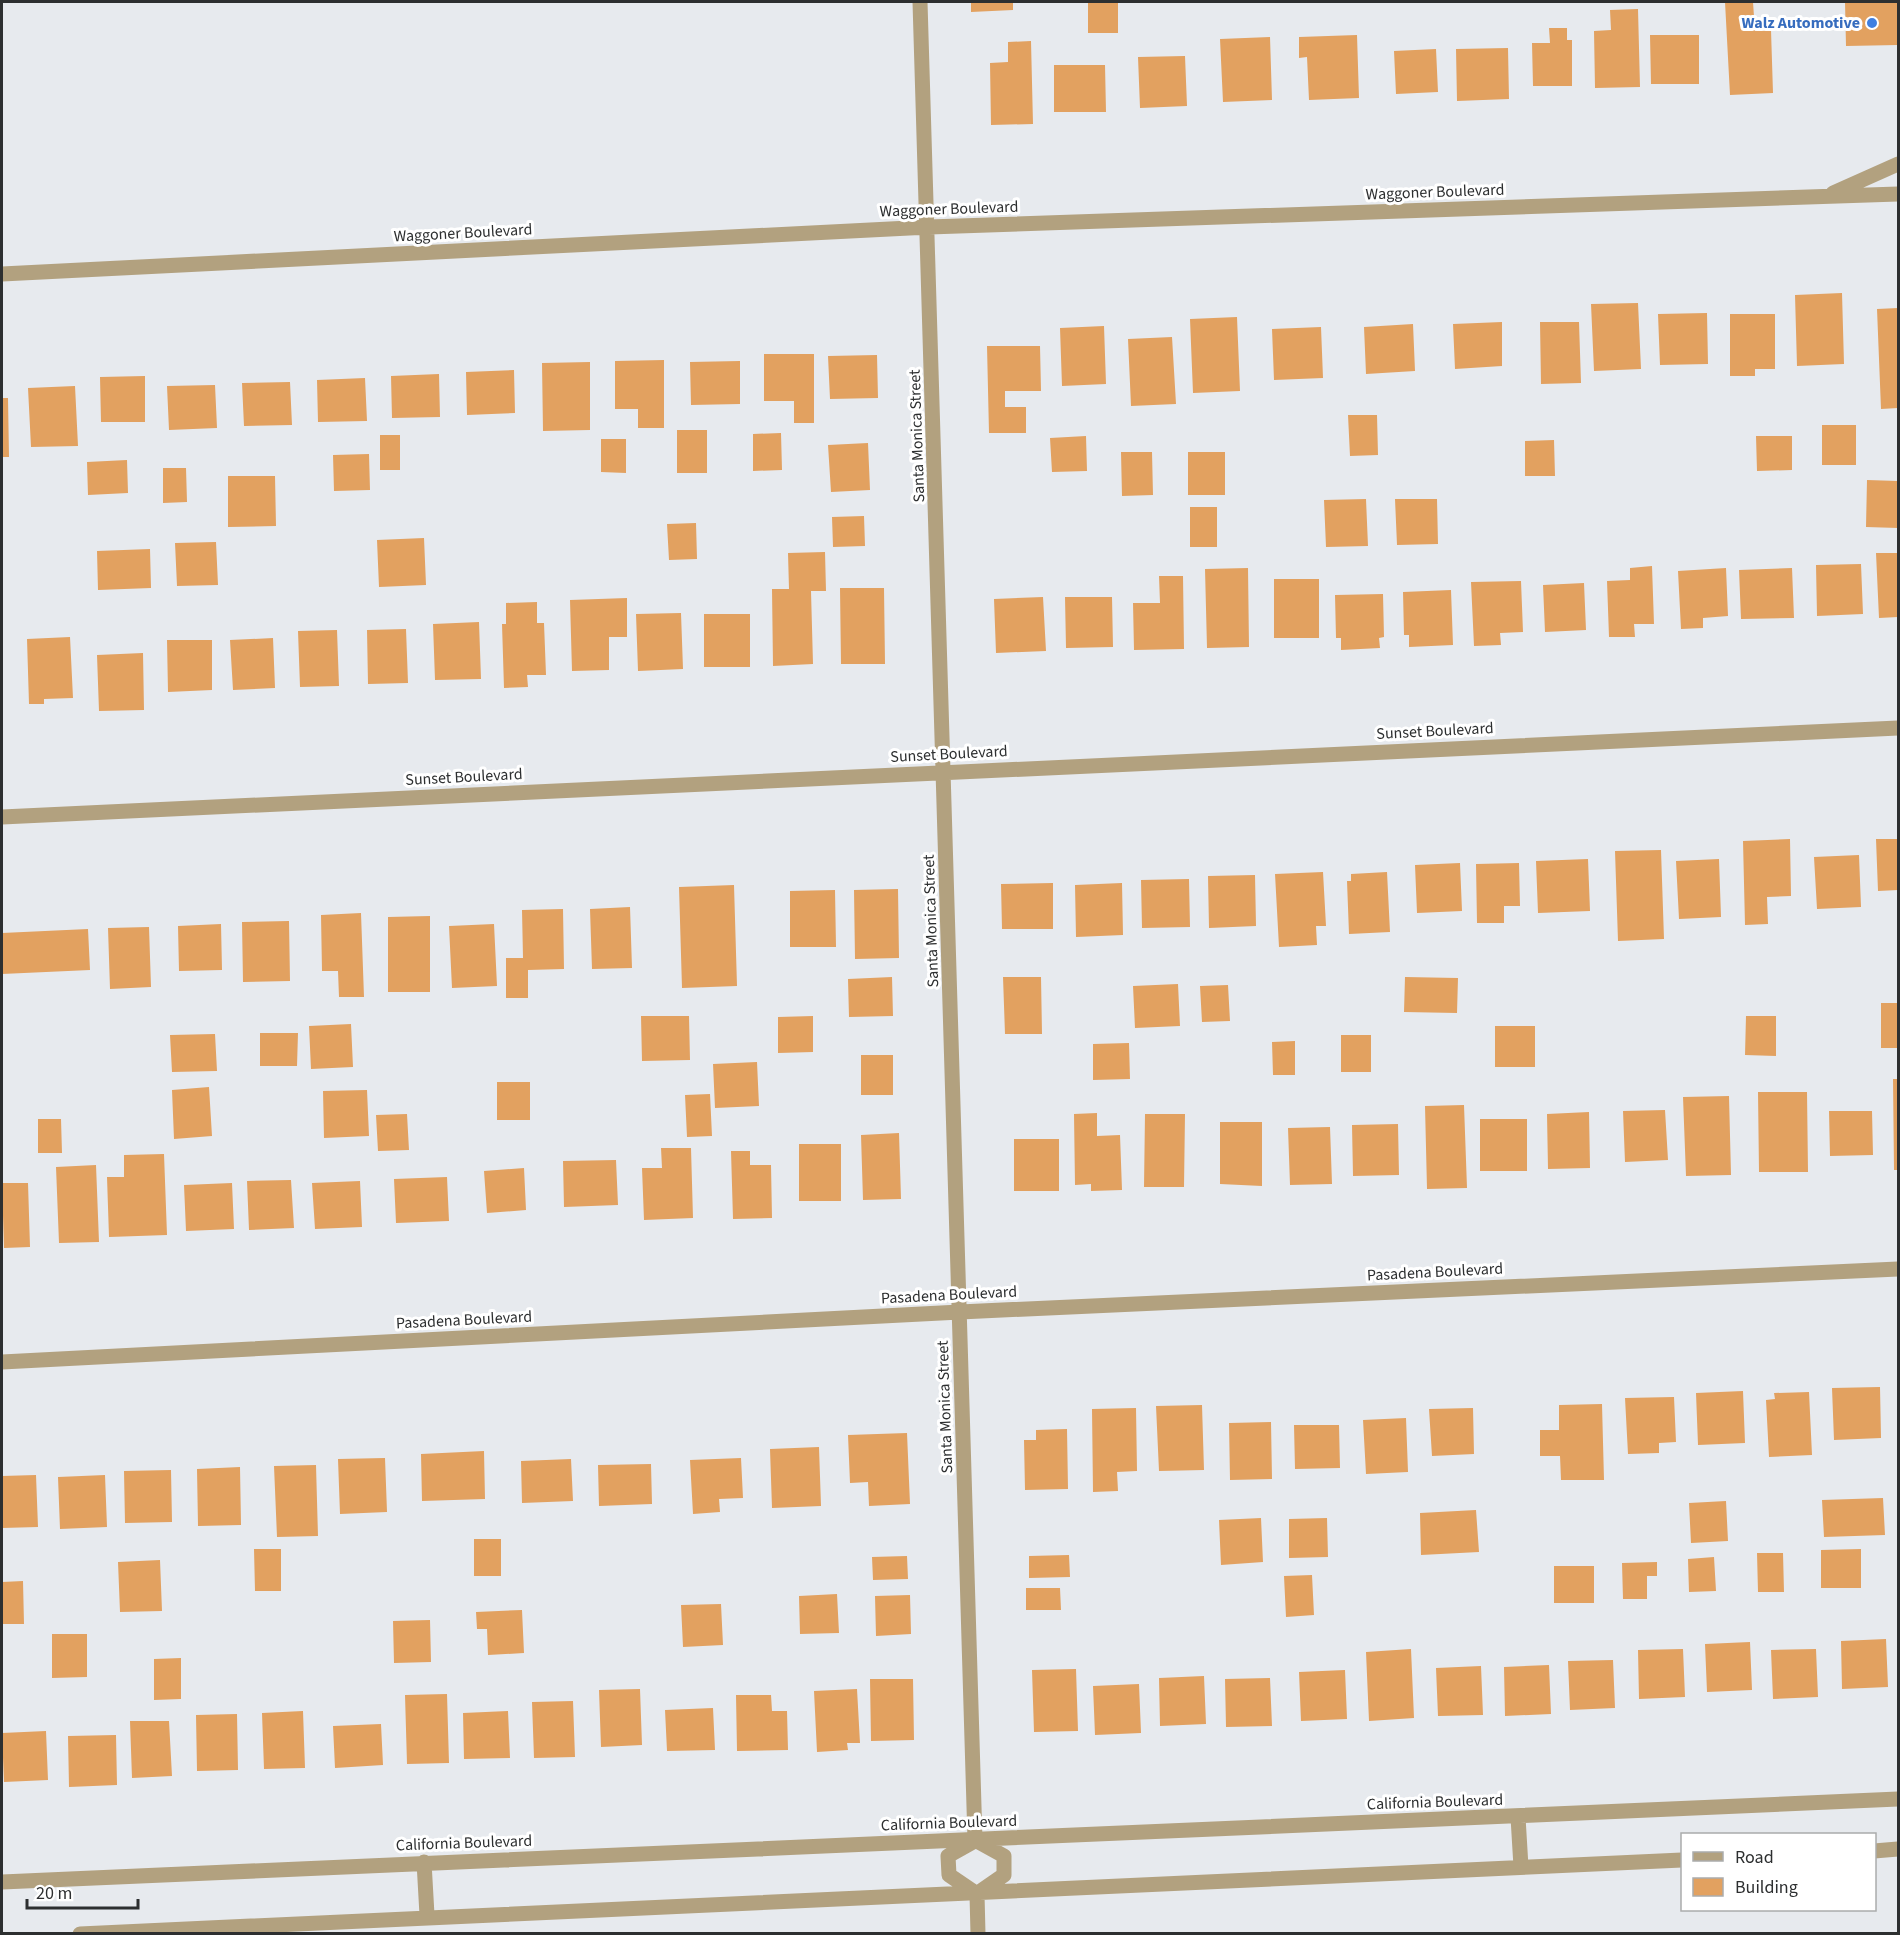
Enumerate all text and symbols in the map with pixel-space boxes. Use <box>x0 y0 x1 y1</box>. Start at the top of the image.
place label: Walz Automotive <box>1741 12 1860 34</box>
marker: Walz Automotive <box>1865 16 1879 30</box>
street label: Waggoner Boulevard <box>1365 179 1505 205</box>
street label: Waggoner Boulevard <box>879 196 1019 222</box>
street label: Waggoner Boulevard <box>393 218 533 248</box>
street label: Santa Monica Street <box>904 368 930 503</box>
street label: Sunset Boulevard <box>1376 717 1494 745</box>
street label: Sunset Boulevard <box>890 740 1008 768</box>
street label: Sunset Boulevard <box>405 763 523 791</box>
street label: Santa Monica Street <box>918 853 944 988</box>
street label: Pasadena Boulevard <box>1366 1257 1504 1287</box>
street label: Pasadena Boulevard <box>880 1280 1018 1310</box>
street label: Pasadena Boulevard <box>395 1305 533 1335</box>
street label: Santa Monica Street <box>932 1339 958 1474</box>
street label: California Boulevard <box>1367 1789 1503 1815</box>
street label: California Boulevard <box>881 1810 1017 1836</box>
street label: California Boulevard <box>396 1830 532 1856</box>
legend <box>1681 1833 1876 1911</box>
text: Road <box>1735 1845 1774 1870</box>
scale bar <box>27 1872 138 1910</box>
text: Building <box>1735 1875 1798 1900</box>
text: 20 m <box>36 1881 72 1906</box>

